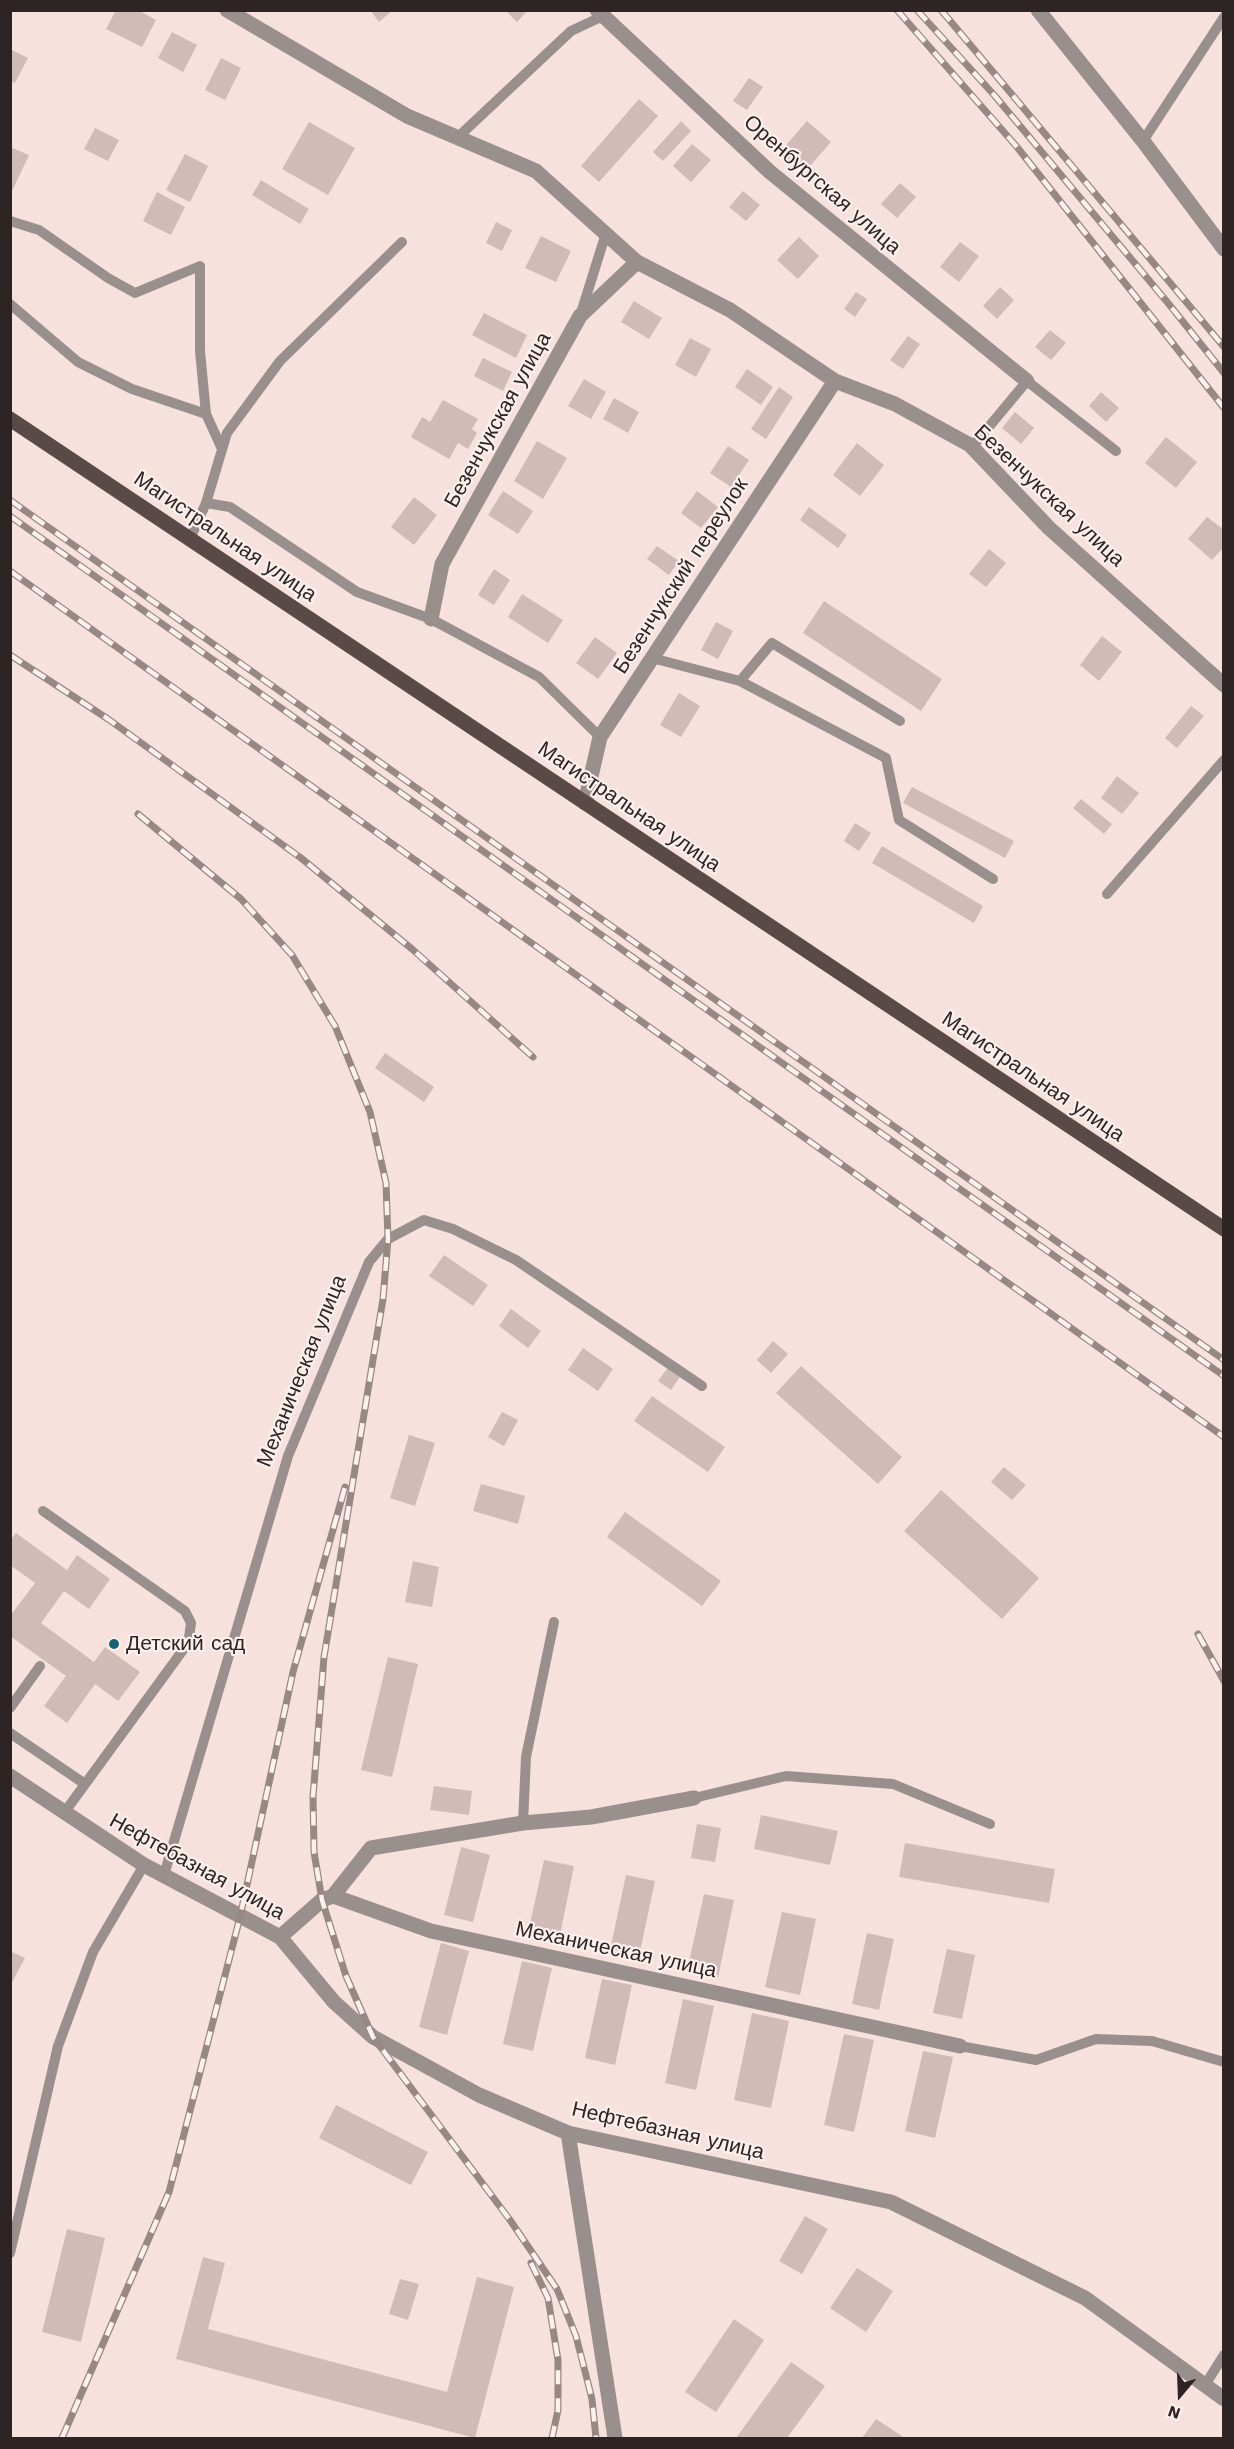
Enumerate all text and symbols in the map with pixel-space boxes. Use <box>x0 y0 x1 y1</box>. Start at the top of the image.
street label: Оренбургская улица <box>738 110 906 260</box>
street label: Безенчукская улица <box>439 328 557 512</box>
street label: Безенчукская улица <box>969 420 1129 572</box>
street label: Магистральная улица <box>129 466 321 608</box>
street label: Безенчукский переулок <box>608 473 754 679</box>
street label: Магистральная улица <box>533 736 725 878</box>
street label: Магистральная улица <box>937 1006 1129 1148</box>
street label: Механическая улица <box>252 1271 352 1471</box>
place label: Детский сад <box>126 1631 245 1657</box>
marker: Детский сад <box>107 1637 121 1651</box>
street label: Нефтебазная улица <box>105 1808 289 1926</box>
street label: Механическая улица <box>513 1916 719 1984</box>
street label: Нефтебазная улица <box>569 2097 767 2165</box>
north arrow <box>1150 2365 1210 2425</box>
text: N <box>1165 2402 1183 2423</box>

